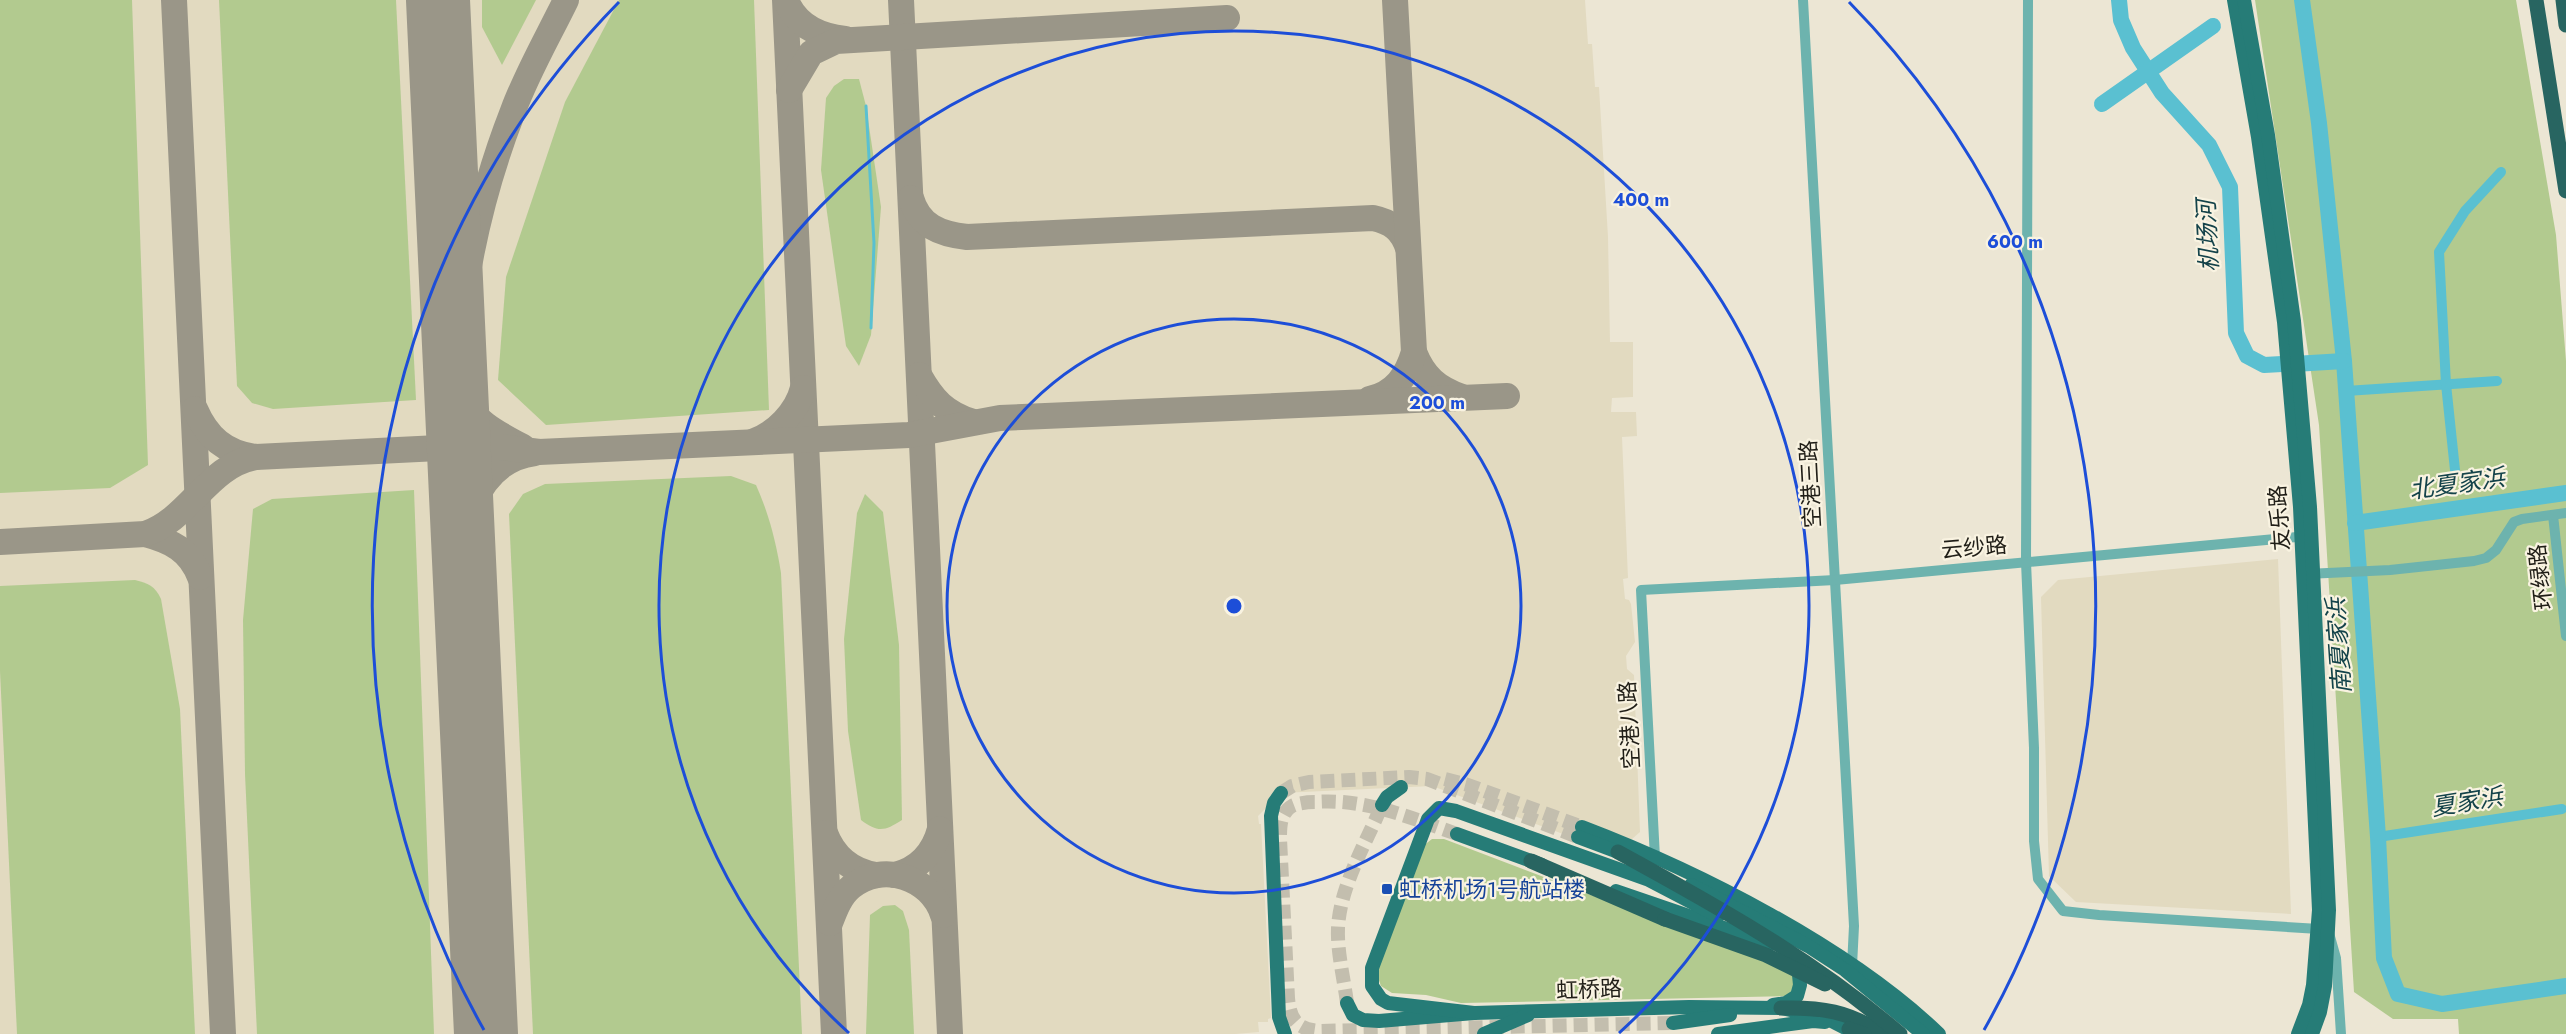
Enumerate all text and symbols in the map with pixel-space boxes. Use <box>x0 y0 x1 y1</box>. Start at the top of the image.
text: 400 m <box>1613 187 1669 213</box>
water label: 机场河 <box>2188 195 2227 273</box>
text: 600 m <box>1987 229 2043 255</box>
text: 200 m <box>1409 390 1465 416</box>
street label: 空港三路 <box>1792 439 1828 529</box>
water label: 北夏家浜 <box>2407 459 2509 508</box>
street label: 友乐路 <box>2261 484 2297 552</box>
street label: 云纱路 <box>1940 528 2008 566</box>
street label: 环绿路 <box>2521 543 2559 611</box>
water label: 南夏家浜 <box>2318 595 2359 695</box>
centre of rings <box>1224 596 1244 616</box>
street label: 空港八路 <box>1611 680 1647 770</box>
water label: 夏家浜 <box>2429 778 2507 824</box>
place label: 虹桥机场1号航站楼 <box>1399 873 1585 905</box>
marker: 虹桥机场1号航站楼 <box>1380 882 1394 896</box>
street label: 虹桥路 <box>1555 972 1623 1006</box>

